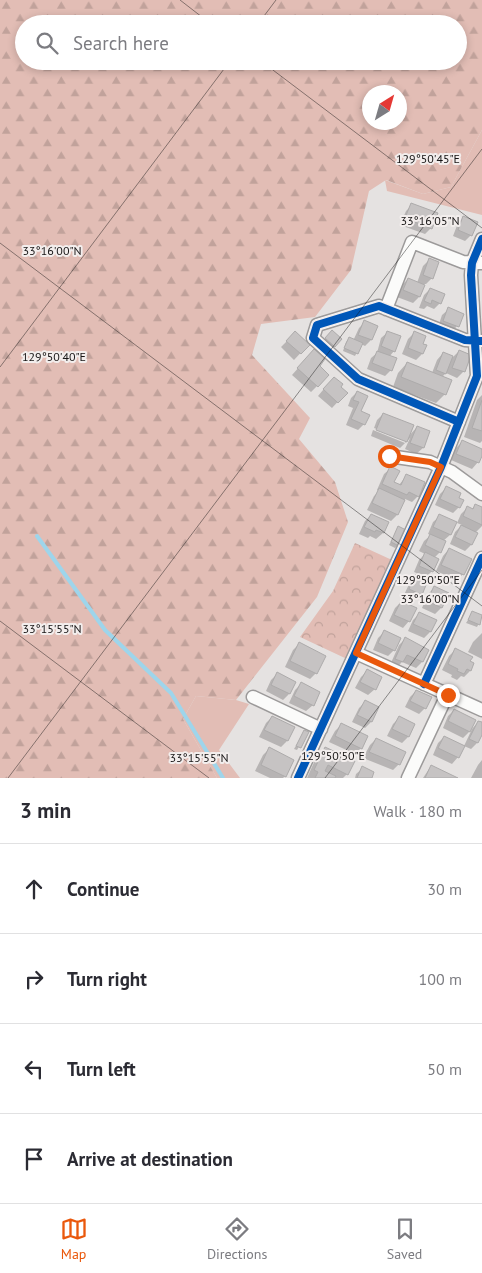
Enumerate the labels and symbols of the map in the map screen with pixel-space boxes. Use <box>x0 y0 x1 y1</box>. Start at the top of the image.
north arrow <box>362 85 407 130</box>
text: 129°50'45"E <box>396 151 460 166</box>
text: 33°16'05"N <box>400 213 460 228</box>
text: 33°16'00"N <box>22 243 82 258</box>
text: 129°50'40"E <box>22 349 86 364</box>
route start <box>378 445 401 468</box>
text: 129°50'50"E <box>396 572 460 587</box>
text: 33°16'00"N <box>400 591 460 606</box>
text: 33°15'55"N <box>22 621 82 636</box>
route end <box>437 684 460 707</box>
text: 129°50'50"E <box>301 748 365 763</box>
text: 33°15'55"N <box>169 750 229 765</box>

